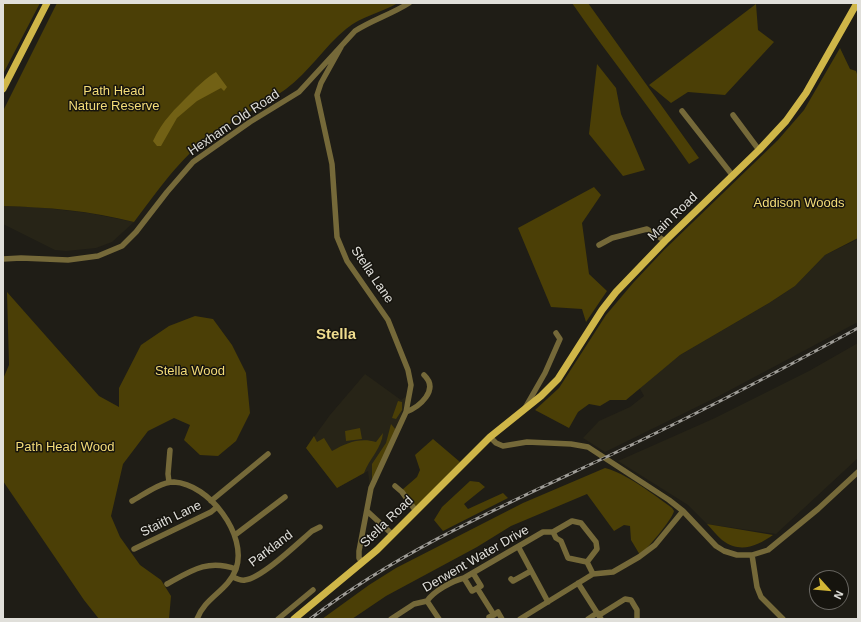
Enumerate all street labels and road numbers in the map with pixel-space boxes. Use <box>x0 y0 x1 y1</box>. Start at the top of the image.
street label: Hexham Old Road <box>185 87 283 159</box>
street label: Main Road <box>645 190 701 244</box>
street label: Stella Lane <box>347 244 397 306</box>
street label: Stella Road <box>357 493 417 551</box>
street label: Staith Lane <box>138 498 204 540</box>
street label: Derwent Water Drive <box>420 522 532 596</box>
street label: Parkland <box>246 527 296 571</box>

